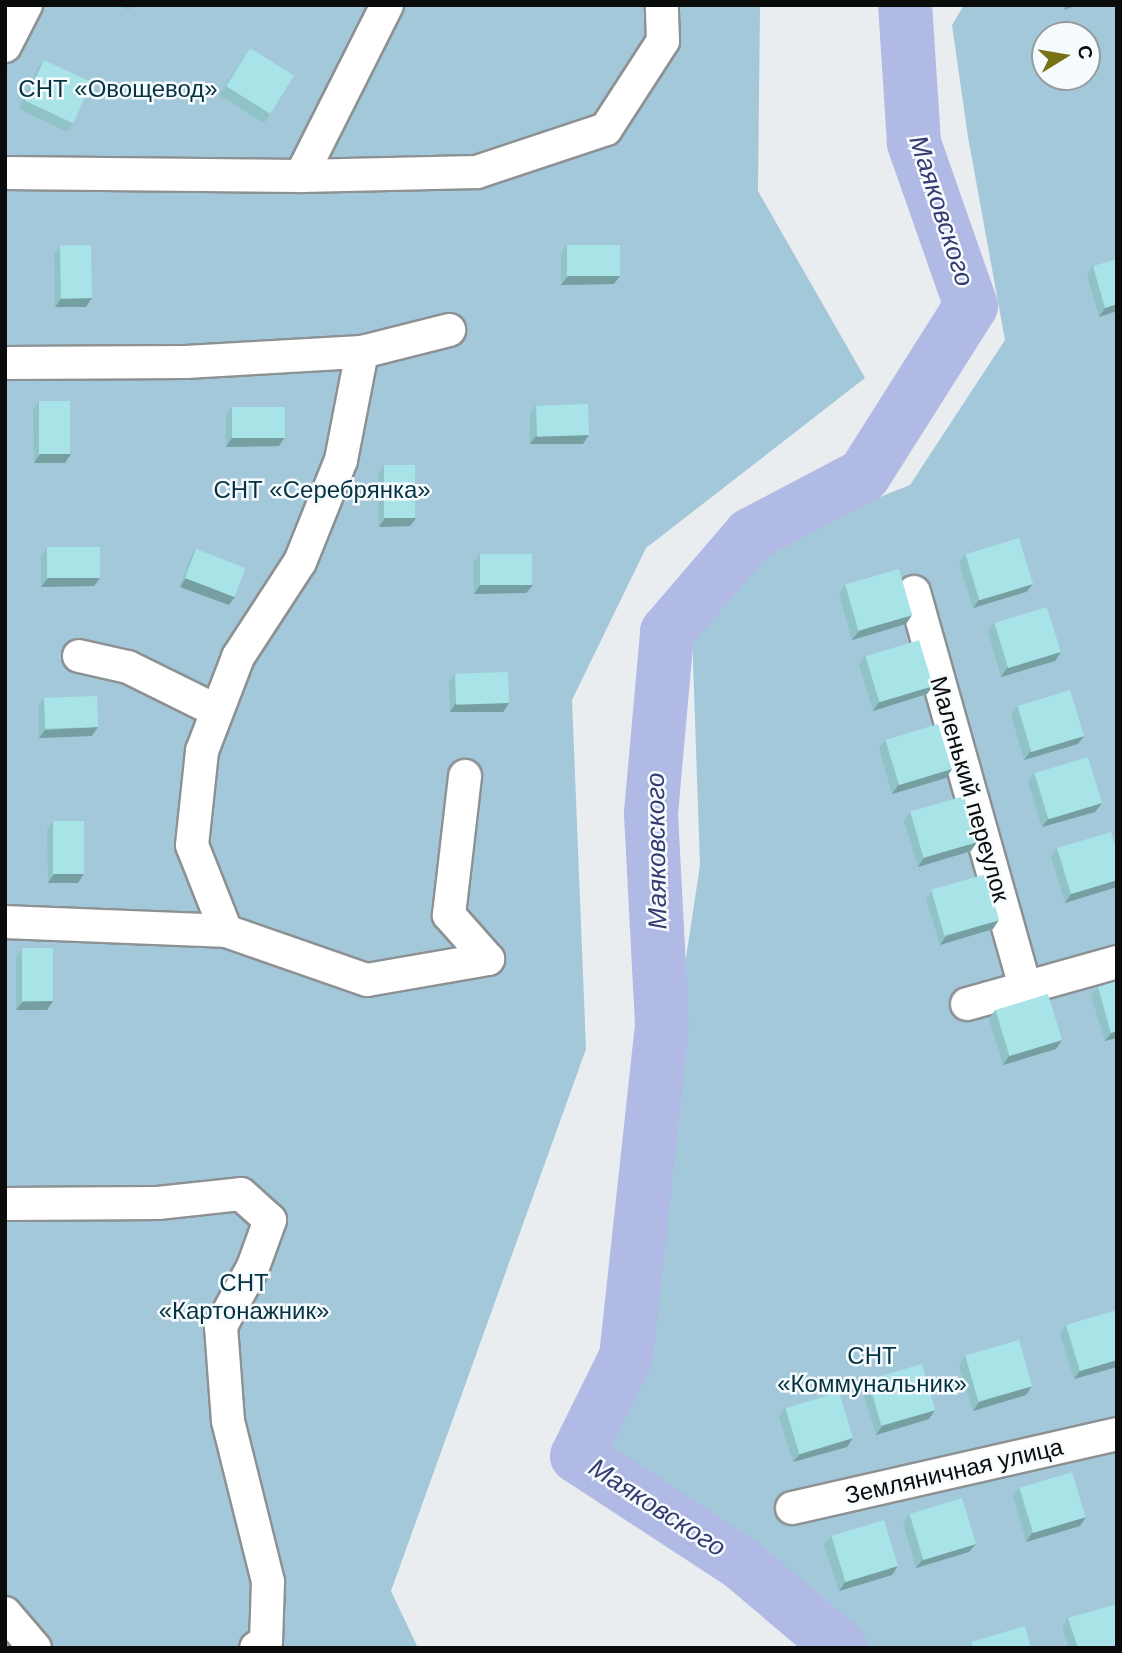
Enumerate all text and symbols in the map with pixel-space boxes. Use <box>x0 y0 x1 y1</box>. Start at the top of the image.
north arrow <box>1031 21 1101 91</box>
text: С <box>1074 44 1097 61</box>
park label: СНТ «Овощевод» <box>18 75 218 103</box>
water label: Маяковского <box>902 132 980 290</box>
park label: СНТ «Серебрянка» <box>213 476 431 504</box>
street label: Маленький переулок <box>924 673 1016 905</box>
water label: Маяковского <box>640 772 674 930</box>
park label: СНТ «Картонажник» <box>159 1269 329 1325</box>
park label: СНТ «Коммунальник» <box>777 1342 967 1398</box>
street label: Земляничная улица <box>842 1432 1066 1510</box>
water label: Маяковского <box>583 1452 731 1564</box>

